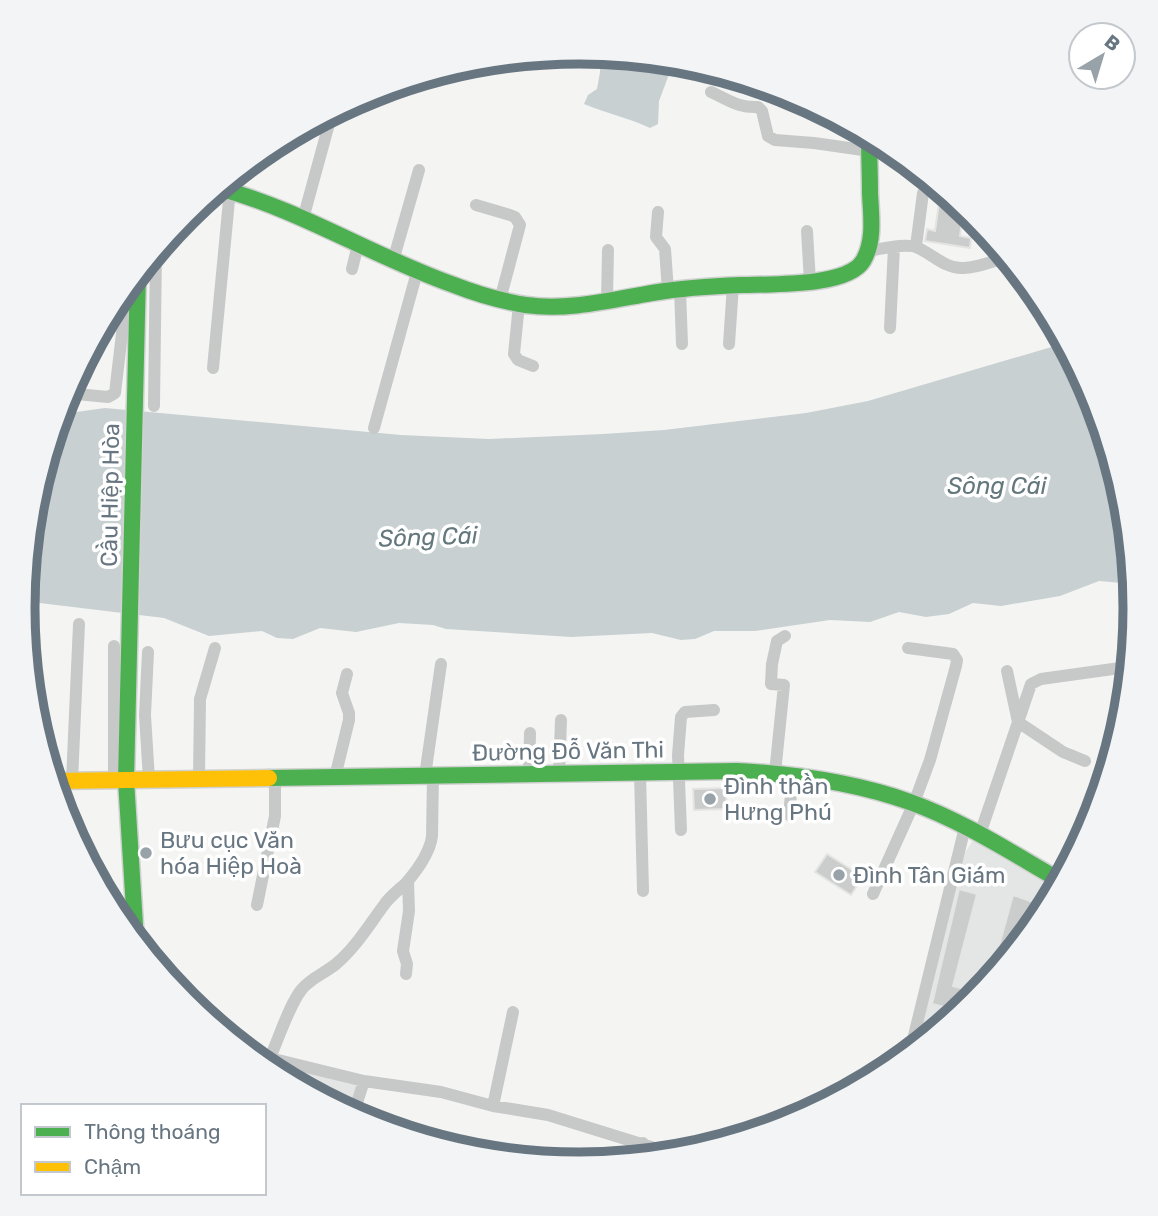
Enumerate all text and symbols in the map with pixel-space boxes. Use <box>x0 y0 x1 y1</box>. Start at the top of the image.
north arrow <box>1067 21 1137 91</box>
text: B <box>1100 30 1125 56</box>
street label: Cầu Hiệp Hòa <box>95 423 125 567</box>
water label: Sông Cái <box>947 472 1048 500</box>
water label: Sông Cái <box>378 521 479 553</box>
street label: Đường Đỗ Văn Thi <box>472 735 664 767</box>
place label: Đình thần Hưng Phú <box>724 772 832 826</box>
marker: Đình thần Hưng Phú <box>702 791 718 807</box>
place label: Bưu cục Văn hóa Hiệp Hoà <box>160 826 302 880</box>
marker: Bưu cục Văn hóa Hiệp Hoà <box>138 845 154 861</box>
place label: Đình Tân Giám <box>853 861 1005 889</box>
marker: Đình Tân Giám <box>831 867 847 883</box>
legend <box>21 1104 266 1195</box>
text: Thông thoáng <box>84 1119 220 1144</box>
text: Chậm <box>84 1154 141 1179</box>

